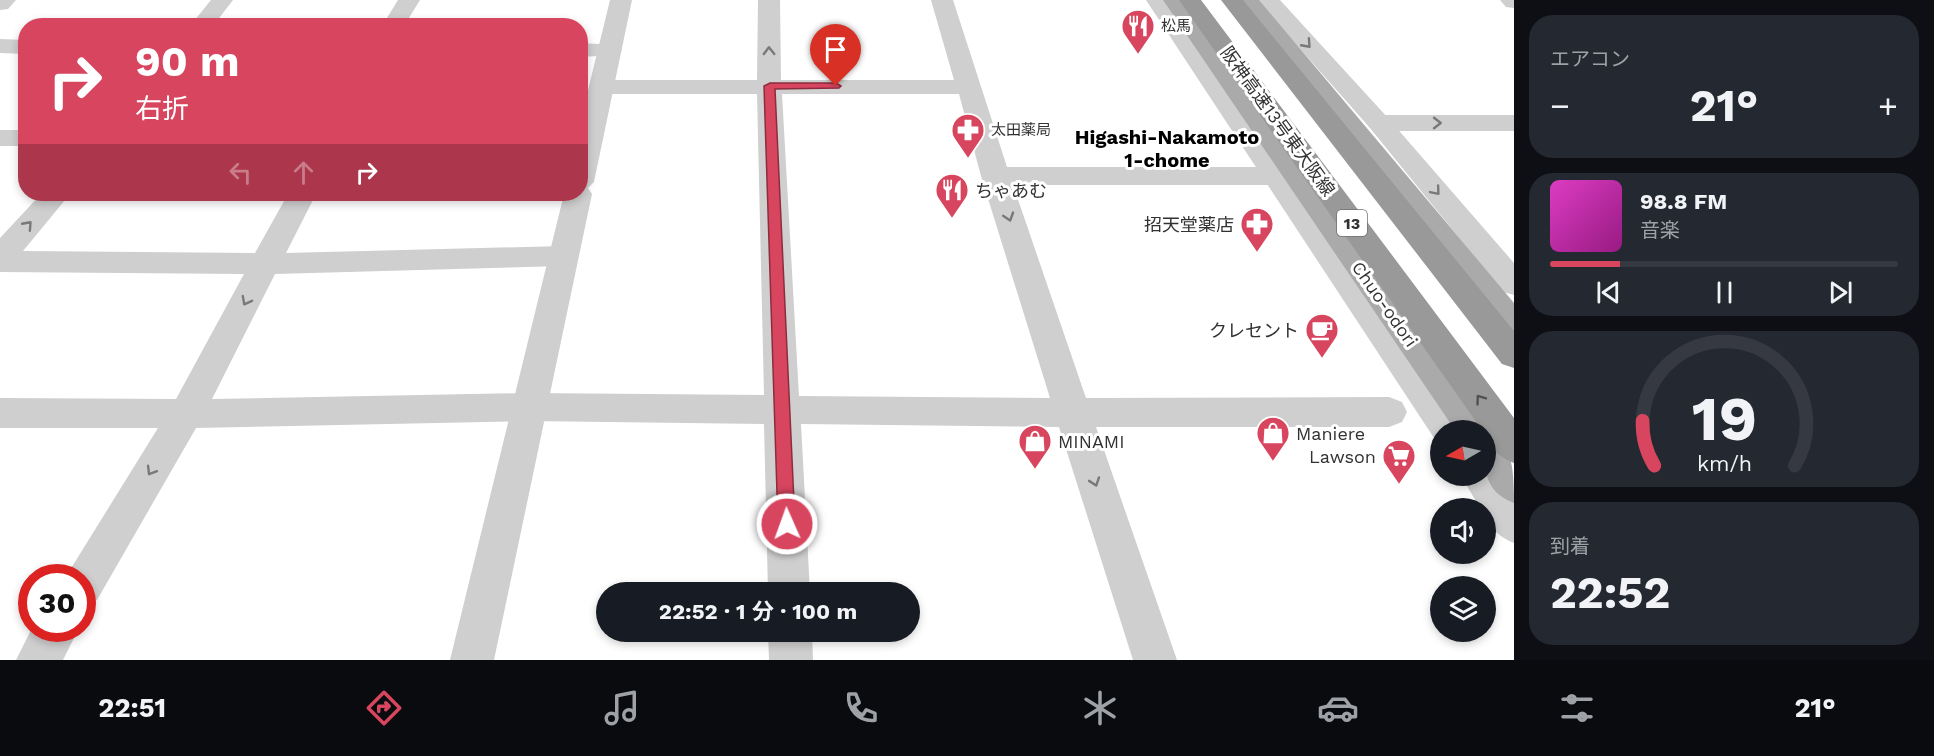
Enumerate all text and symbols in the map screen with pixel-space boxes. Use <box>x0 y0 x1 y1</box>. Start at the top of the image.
restaurant icon: 松馬 <box>1120 8 1156 55</box>
place label: 松馬 <box>1161 17 1191 35</box>
pin <box>810 24 861 86</box>
icon: arrive <box>819 33 852 66</box>
text: 90 m <box>135 37 239 86</box>
one-way arrow <box>1300 37 1311 47</box>
icon: right <box>36 42 114 120</box>
street label: 阪神高速13号東大阪線 <box>1217 42 1339 200</box>
one-way arrow <box>763 47 775 56</box>
text: エアコン <box>1550 47 1630 71</box>
text: 21° <box>1690 79 1758 132</box>
text: − <box>1550 86 1570 125</box>
text: + <box>1878 86 1898 125</box>
text: 右折 <box>135 93 189 125</box>
pharmacy icon: 太田薬局 <box>950 112 986 159</box>
one-way arrow <box>1433 117 1442 129</box>
place label: 太田薬局 <box>991 121 1051 139</box>
district label: Higashi-Nakamoto 1-chome <box>1075 125 1259 172</box>
icon: left <box>224 156 257 189</box>
icon: ahead <box>287 156 320 189</box>
icon: right <box>350 156 383 189</box>
restaurant icon: ちゃあむ <box>934 172 970 219</box>
place label: ちゃあむ <box>975 180 1047 201</box>
one-way arrow <box>1428 184 1439 195</box>
text: 98.8 FM <box>1640 189 1727 214</box>
pharmacy icon: 招天堂薬店 <box>1239 206 1275 253</box>
road number: 13 <box>1337 210 1367 236</box>
one-way arrow <box>1001 211 1014 222</box>
place label: 招天堂薬店 <box>1144 214 1234 235</box>
text: 音楽 <box>1640 218 1680 242</box>
one-way arrow <box>21 221 32 232</box>
street label: Chuo-odori <box>1348 257 1422 351</box>
icon: previous <box>1592 276 1625 309</box>
icon: pause <box>1708 276 1741 309</box>
icon: next <box>1824 276 1857 309</box>
one-way arrow <box>242 295 253 305</box>
cafe icon: クレセント <box>1304 312 1340 359</box>
place label: クレセント <box>1209 320 1299 341</box>
text: 19 <box>1691 382 1757 455</box>
one-way arrow <box>1476 395 1487 406</box>
shop icon: Maniere <box>1255 415 1291 462</box>
north arrow <box>1430 420 1496 486</box>
map controls <box>1430 420 1496 642</box>
shop icon: MINAMI <box>1017 423 1053 470</box>
place label: Maniere <box>1296 423 1365 444</box>
place label: MINAMI <box>1058 431 1125 452</box>
supermarket icon: Lawson <box>1381 438 1417 485</box>
place label: Lawson <box>1309 446 1376 467</box>
text: km/h <box>1696 451 1752 476</box>
one-way arrow <box>147 465 159 475</box>
one-way arrow <box>1088 476 1100 487</box>
position arrow <box>755 492 819 556</box>
button: sound <box>1430 498 1496 564</box>
text: 到着 <box>1550 534 1590 558</box>
speed limit sign: 30 <box>18 564 96 642</box>
text: 22:52 <box>1550 566 1670 619</box>
button: layers <box>1430 576 1496 642</box>
text: 22:52 · 1 分 · 100 m <box>659 599 857 624</box>
icon: directions <box>363 687 405 729</box>
icon: music <box>601 687 643 729</box>
icon: phone <box>840 687 882 729</box>
icon: climate <box>1079 687 1121 729</box>
icon: car <box>1317 687 1359 729</box>
icon: filters <box>1556 687 1598 729</box>
text: 22:51 <box>98 692 166 724</box>
text: 21° <box>1795 692 1836 724</box>

